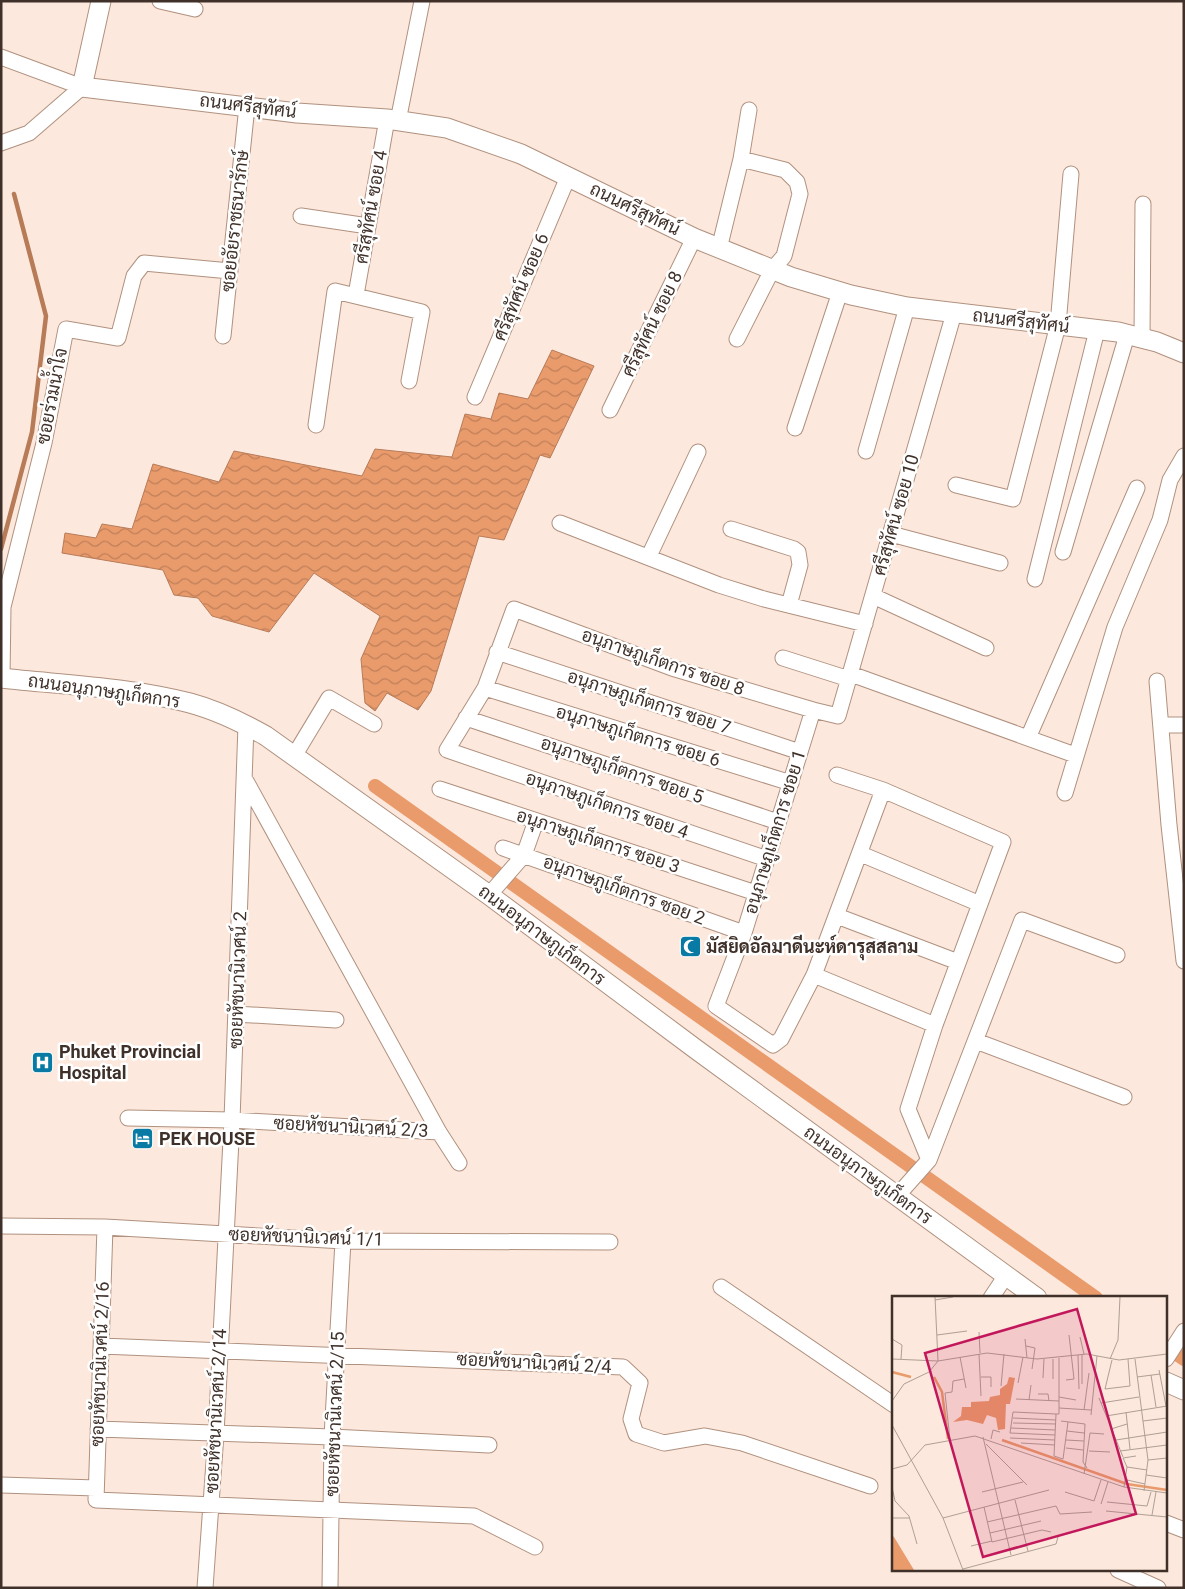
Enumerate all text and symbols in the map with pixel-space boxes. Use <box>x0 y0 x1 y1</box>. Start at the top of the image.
street label: ถนนศรีสุทัศน์ <box>198 87 298 124</box>
street label: ซอยอัยราชธนารักษ์ <box>215 148 252 293</box>
street label: ศรีสุทัศน์ ซอย 4 <box>348 148 393 266</box>
street label: ถนนศรีสุทัศน์ <box>586 176 685 241</box>
street label: ศรีสุทัศน์ ซอย 6 <box>487 229 555 345</box>
street label: ศรีสุทัศน์ ซอย 8 <box>615 267 688 381</box>
street label: ถนนศรีสุทัศน์ <box>971 302 1071 339</box>
street label: ซอยร่วมน้ำใจ <box>27 345 71 446</box>
street label: ศรีสุทัศน์ ซอย 10 <box>866 451 925 578</box>
street label: อนุภาษภูเก็ตการ ซอย 8 <box>578 621 748 702</box>
street label: อนุภาษภูเก็ตการ ซอย 7 <box>564 662 735 741</box>
street label: ถนนอนุภาษภูเก็ตการ <box>26 666 182 715</box>
street label: อนุภาษภูเก็ตการ ซอย 6 <box>553 698 724 773</box>
street label: อนุภาษภูเก็ตการ ซอย 5 <box>537 729 707 810</box>
street label: อนุภาษภูเก็ตการ ซอย 1 <box>737 746 812 917</box>
street label: อนุภาษภูเก็ตการ ซอย 4 <box>522 764 692 845</box>
street label: อนุภาษภูเก็ตการ ซอย 3 <box>513 801 684 880</box>
street label: อนุภาษภูเก็ตการ ซอย 2 <box>539 848 709 931</box>
street label: ถนนอนุภาษภูเก็ตการ <box>473 878 612 992</box>
street label: ซอยหัชนานิเวศน์ 2 <box>223 911 250 1049</box>
place label: มัสยิดอัลมาดีนะห์ดารุสสลาม <box>706 934 918 961</box>
mosque icon: มัสยิดอัลมาดีนะห์ดารุสสลาม <box>678 935 702 959</box>
place label: Phuket Provincial Hospital <box>59 1041 201 1083</box>
hospital icon: Phuket Provincial Hospital <box>31 1050 55 1074</box>
street label: ซอยหัชนานิเวศน์ 2/3 <box>273 1110 429 1141</box>
street label: ถนนอนุภาษภูเก็ตการ <box>798 1119 938 1231</box>
hotel icon: PEK HOUSE <box>131 1127 155 1151</box>
place label: PEK HOUSE <box>159 1128 255 1149</box>
street label: ซอยหัชนานิเวศน์ 1/1 <box>228 1221 384 1250</box>
street label: ซอยหัชนานิเวศน์ 2/16 <box>84 1281 113 1447</box>
inset map <box>892 1296 1168 1572</box>
street label: ซอยหัชนานิเวศน์ 2/14 <box>199 1328 230 1494</box>
street label: ซอยหัชนานิเวศน์ 2/15 <box>319 1331 348 1497</box>
street label: ซอยหัชนานิเวศน์ 2/4 <box>456 1346 612 1377</box>

